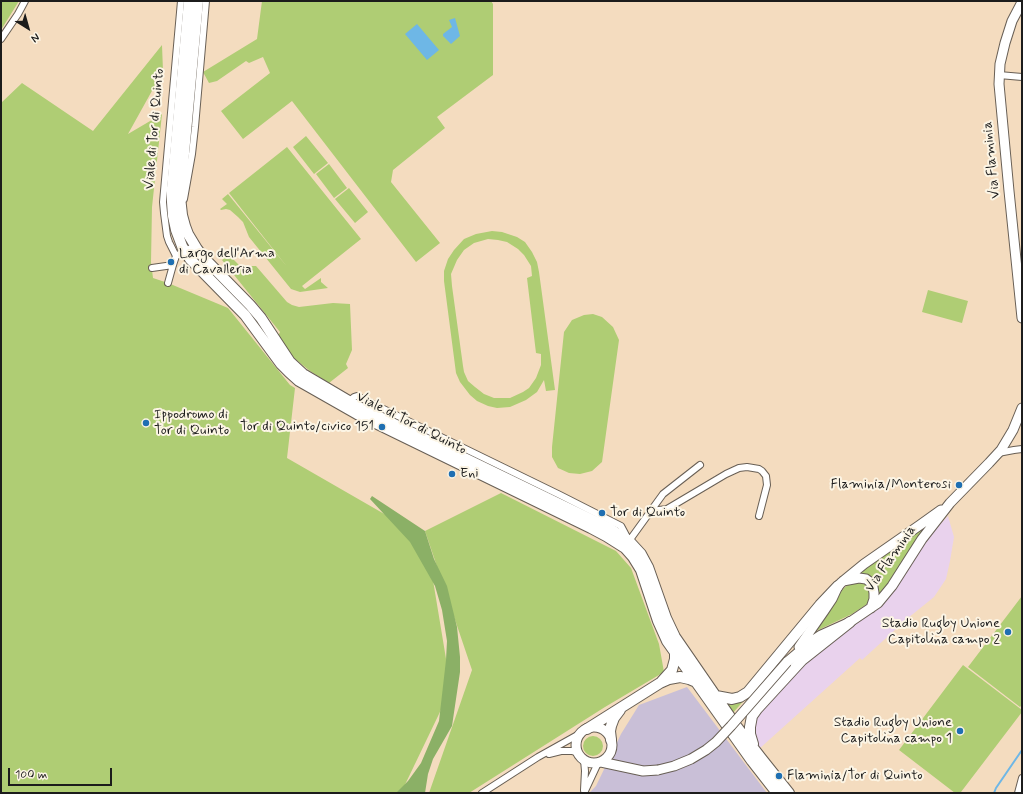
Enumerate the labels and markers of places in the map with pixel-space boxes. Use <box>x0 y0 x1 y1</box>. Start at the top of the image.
place label: Largo dell'Arma di Cavalleria <box>179 246 275 278</box>
marker: Largo dell'Arma di Cavalleria <box>166 257 176 267</box>
place label: Ippodromo di Tor di Quinto <box>154 407 229 440</box>
marker: Ippodromo di Tor di Quinto <box>141 418 151 428</box>
place label: Tor di Quinto/civico 151 <box>240 419 374 435</box>
marker: Tor di Quinto/civico 151 <box>377 422 387 432</box>
place label: Eni <box>460 466 478 482</box>
marker: Eni <box>447 469 457 479</box>
place label: Flaminia/Monterosi <box>831 477 951 493</box>
marker: Flaminia/Monterosi <box>954 480 964 490</box>
place label: Tor di Quinto <box>610 505 685 521</box>
marker: Tor di Quinto <box>597 508 607 518</box>
place label: Stadio Rugby Unione Capitolina campo 2 <box>882 616 1000 648</box>
marker: Stadio Rugby Unione Capitolina campo 2 <box>1003 627 1013 637</box>
place label: Stadio Rugby Unione Capitolina campo 1 <box>834 715 952 748</box>
marker: Stadio Rugby Unione Capitolina campo 1 <box>955 726 965 736</box>
place label: Flaminia/Tor di Quinto <box>787 768 923 784</box>
marker: Flaminia/Tor di Quinto <box>774 771 784 781</box>

